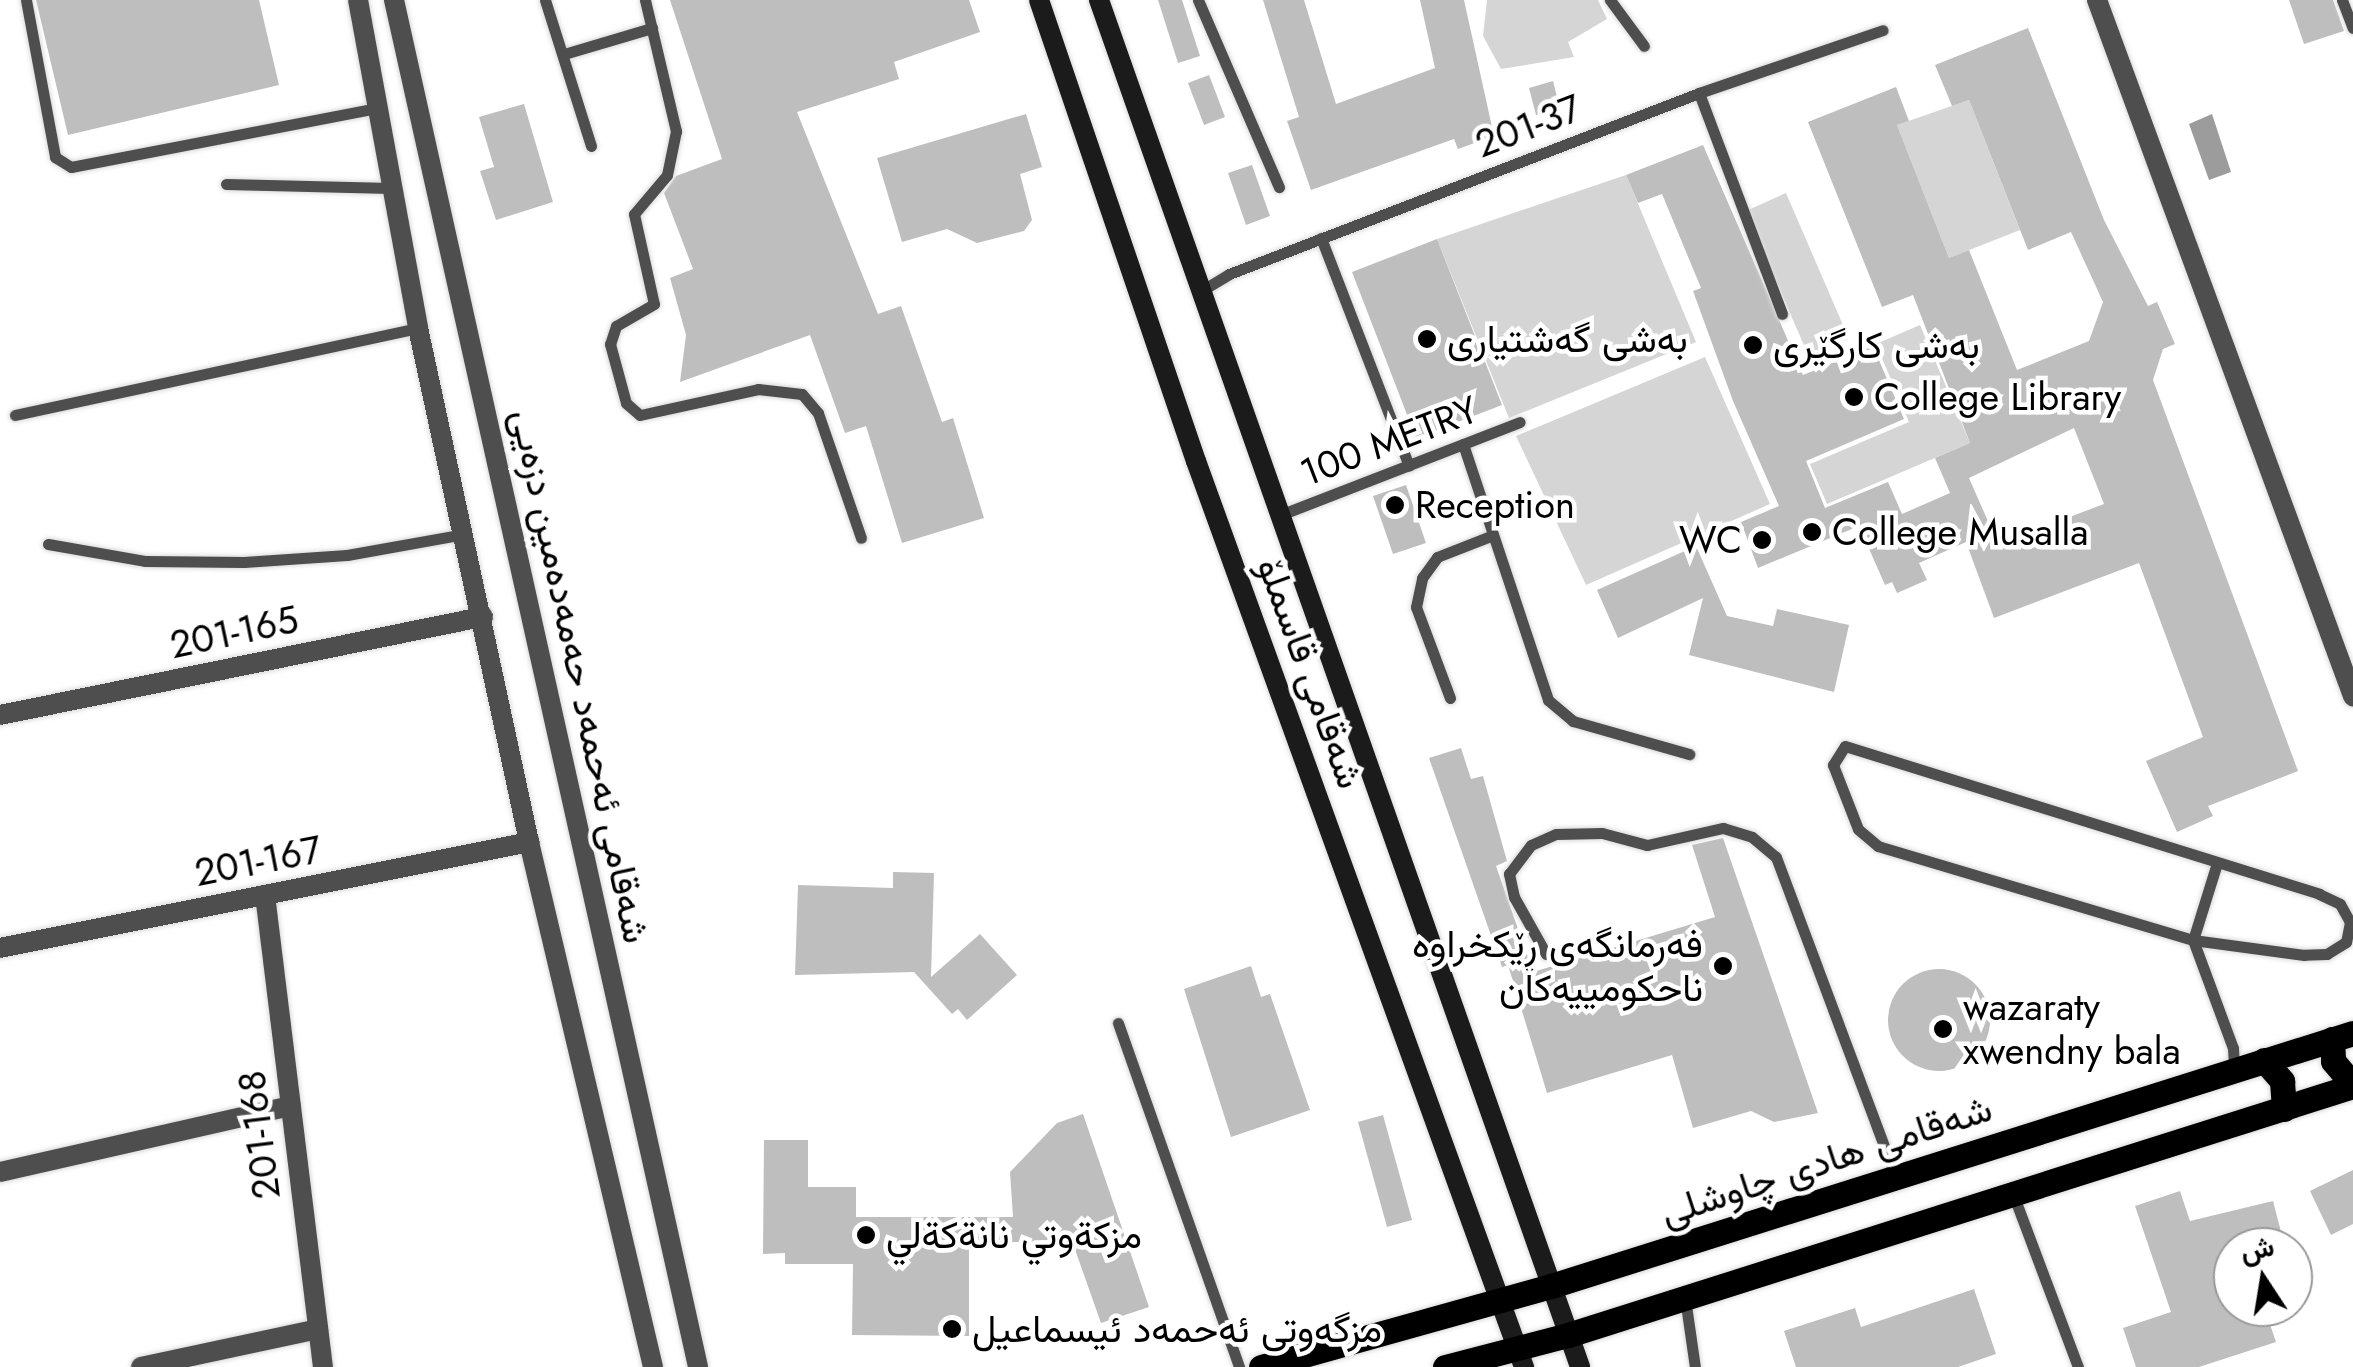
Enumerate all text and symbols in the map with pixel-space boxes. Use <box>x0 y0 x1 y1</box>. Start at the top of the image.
street label: 201-37 <box>1469 85 1587 167</box>
place label: بەشی گەشتیاری <box>1447 316 1688 362</box>
place label: بەشی کارگێری <box>1773 322 1980 368</box>
marker: بەشی گەشتیاری <box>1416 328 1438 350</box>
marker: بەشی کارگێری <box>1742 334 1764 356</box>
place label: College Library <box>1874 374 2121 420</box>
street label: 100 METRY <box>1294 386 1484 496</box>
marker: College Library <box>1843 386 1865 408</box>
street label: شەقامی ئەحمەد حەمەدەمین دزەیی <box>502 405 660 947</box>
place label: Reception <box>1415 482 1575 528</box>
marker: Reception <box>1384 494 1406 516</box>
place label: College Musalla <box>1832 509 2089 555</box>
place label: WC <box>1679 517 1742 563</box>
marker: College Musalla <box>1801 521 1823 543</box>
marker: WC <box>1751 529 1773 551</box>
street label: شەقامی قاسملۆ <box>1248 551 1374 795</box>
street label: 201-165 <box>166 596 302 668</box>
street label: 201-167 <box>191 826 325 896</box>
place label: فەرمانگەی ڕێکخراوە ناحکومییەکان <box>1412 921 1703 1011</box>
marker: فەرمانگەی ڕێکخراوە ناحکومییەکان <box>1712 955 1734 977</box>
place label: wazaraty xwendny bala <box>1963 984 2181 1074</box>
marker: wazaraty xwendny bala <box>1932 1018 1954 1040</box>
street label: 201-168 <box>228 1068 290 1202</box>
street label: شەقامی هادی چاوشلی <box>1655 1085 1997 1235</box>
place label: مزكةوتي نانةكةلي <box>886 1212 1142 1258</box>
marker: مزكةوتي نانةكةلي <box>855 1224 877 1246</box>
text: ش <box>2236 1226 2278 1273</box>
north arrow <box>2213 1227 2313 1327</box>
place label: مزگەوتی ئەحمەد ئیسماعیل <box>972 1306 1382 1352</box>
marker: مزگەوتی ئەحمەد ئیسماعیل <box>941 1318 963 1340</box>

